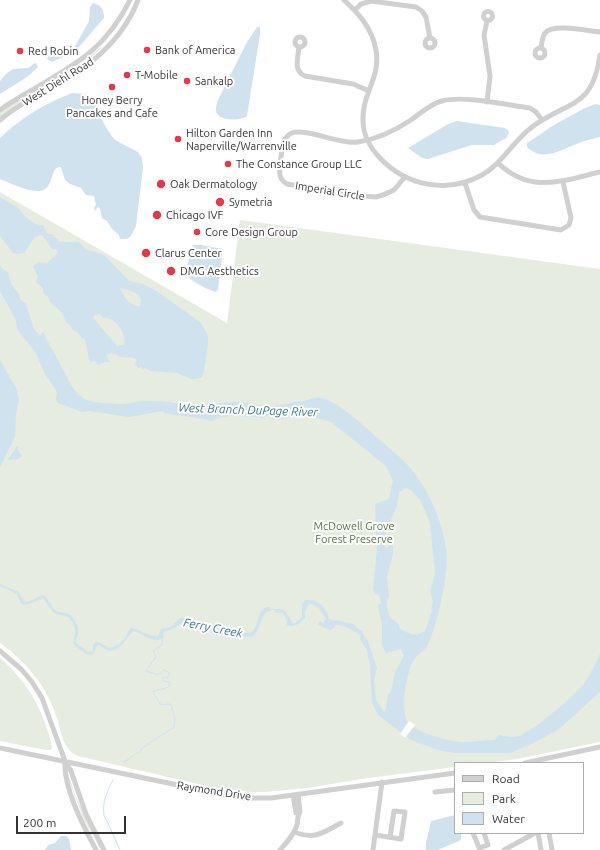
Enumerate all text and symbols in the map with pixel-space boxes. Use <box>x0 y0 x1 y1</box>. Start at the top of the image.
place label: Bank of America <box>155 43 235 57</box>
place label: Red Robin <box>28 44 79 58</box>
marker: Bank of America <box>142 45 152 55</box>
marker: Red Robin <box>15 46 25 56</box>
street label: West Diehl Road <box>20 55 96 109</box>
place label: T-Mobile <box>135 68 178 82</box>
marker: T-Mobile <box>122 70 132 80</box>
place label: Sankalp <box>195 74 233 88</box>
marker: Sankalp <box>182 76 192 86</box>
marker: Honey Berry Pancakes and Cafe <box>107 82 117 92</box>
place label: Honey Berry Pancakes and Cafe <box>66 93 158 119</box>
place label: Hilton Garden Inn Naperville/Warrenville <box>186 126 297 152</box>
marker: Hilton Garden Inn Naperville/Warrenville <box>173 134 183 144</box>
place label: The Constance Group LLC <box>236 157 362 171</box>
marker: The Constance Group LLC <box>223 159 233 169</box>
place label: Oak Dermatology <box>170 177 257 191</box>
marker: Oak Dermatology <box>155 178 167 190</box>
street label: Imperial Circle <box>294 179 366 203</box>
place label: Symetria <box>229 195 272 209</box>
marker: Symetria <box>214 196 226 208</box>
place label: Chicago IVF <box>166 208 223 222</box>
marker: Chicago IVF <box>151 209 163 221</box>
place label: Core Design Group <box>205 225 298 239</box>
marker: Core Design Group <box>192 227 202 237</box>
place label: Clarus Center <box>155 246 222 260</box>
marker: Clarus Center <box>140 247 152 259</box>
place label: DMG Aesthetics <box>180 264 259 278</box>
marker: DMG Aesthetics <box>165 265 177 277</box>
water label: West Branch DuPage River <box>178 400 318 420</box>
park label: McDowell Grove Forest Preserve <box>313 519 395 545</box>
water label: Ferry Creek <box>182 615 244 641</box>
legend <box>454 762 584 834</box>
text: Road <box>492 772 520 785</box>
street label: Raymond Drive <box>176 779 252 803</box>
text: Park <box>492 792 516 805</box>
scale bar <box>18 808 128 834</box>
text: Water <box>492 812 525 825</box>
text: 200 m <box>23 816 56 829</box>

